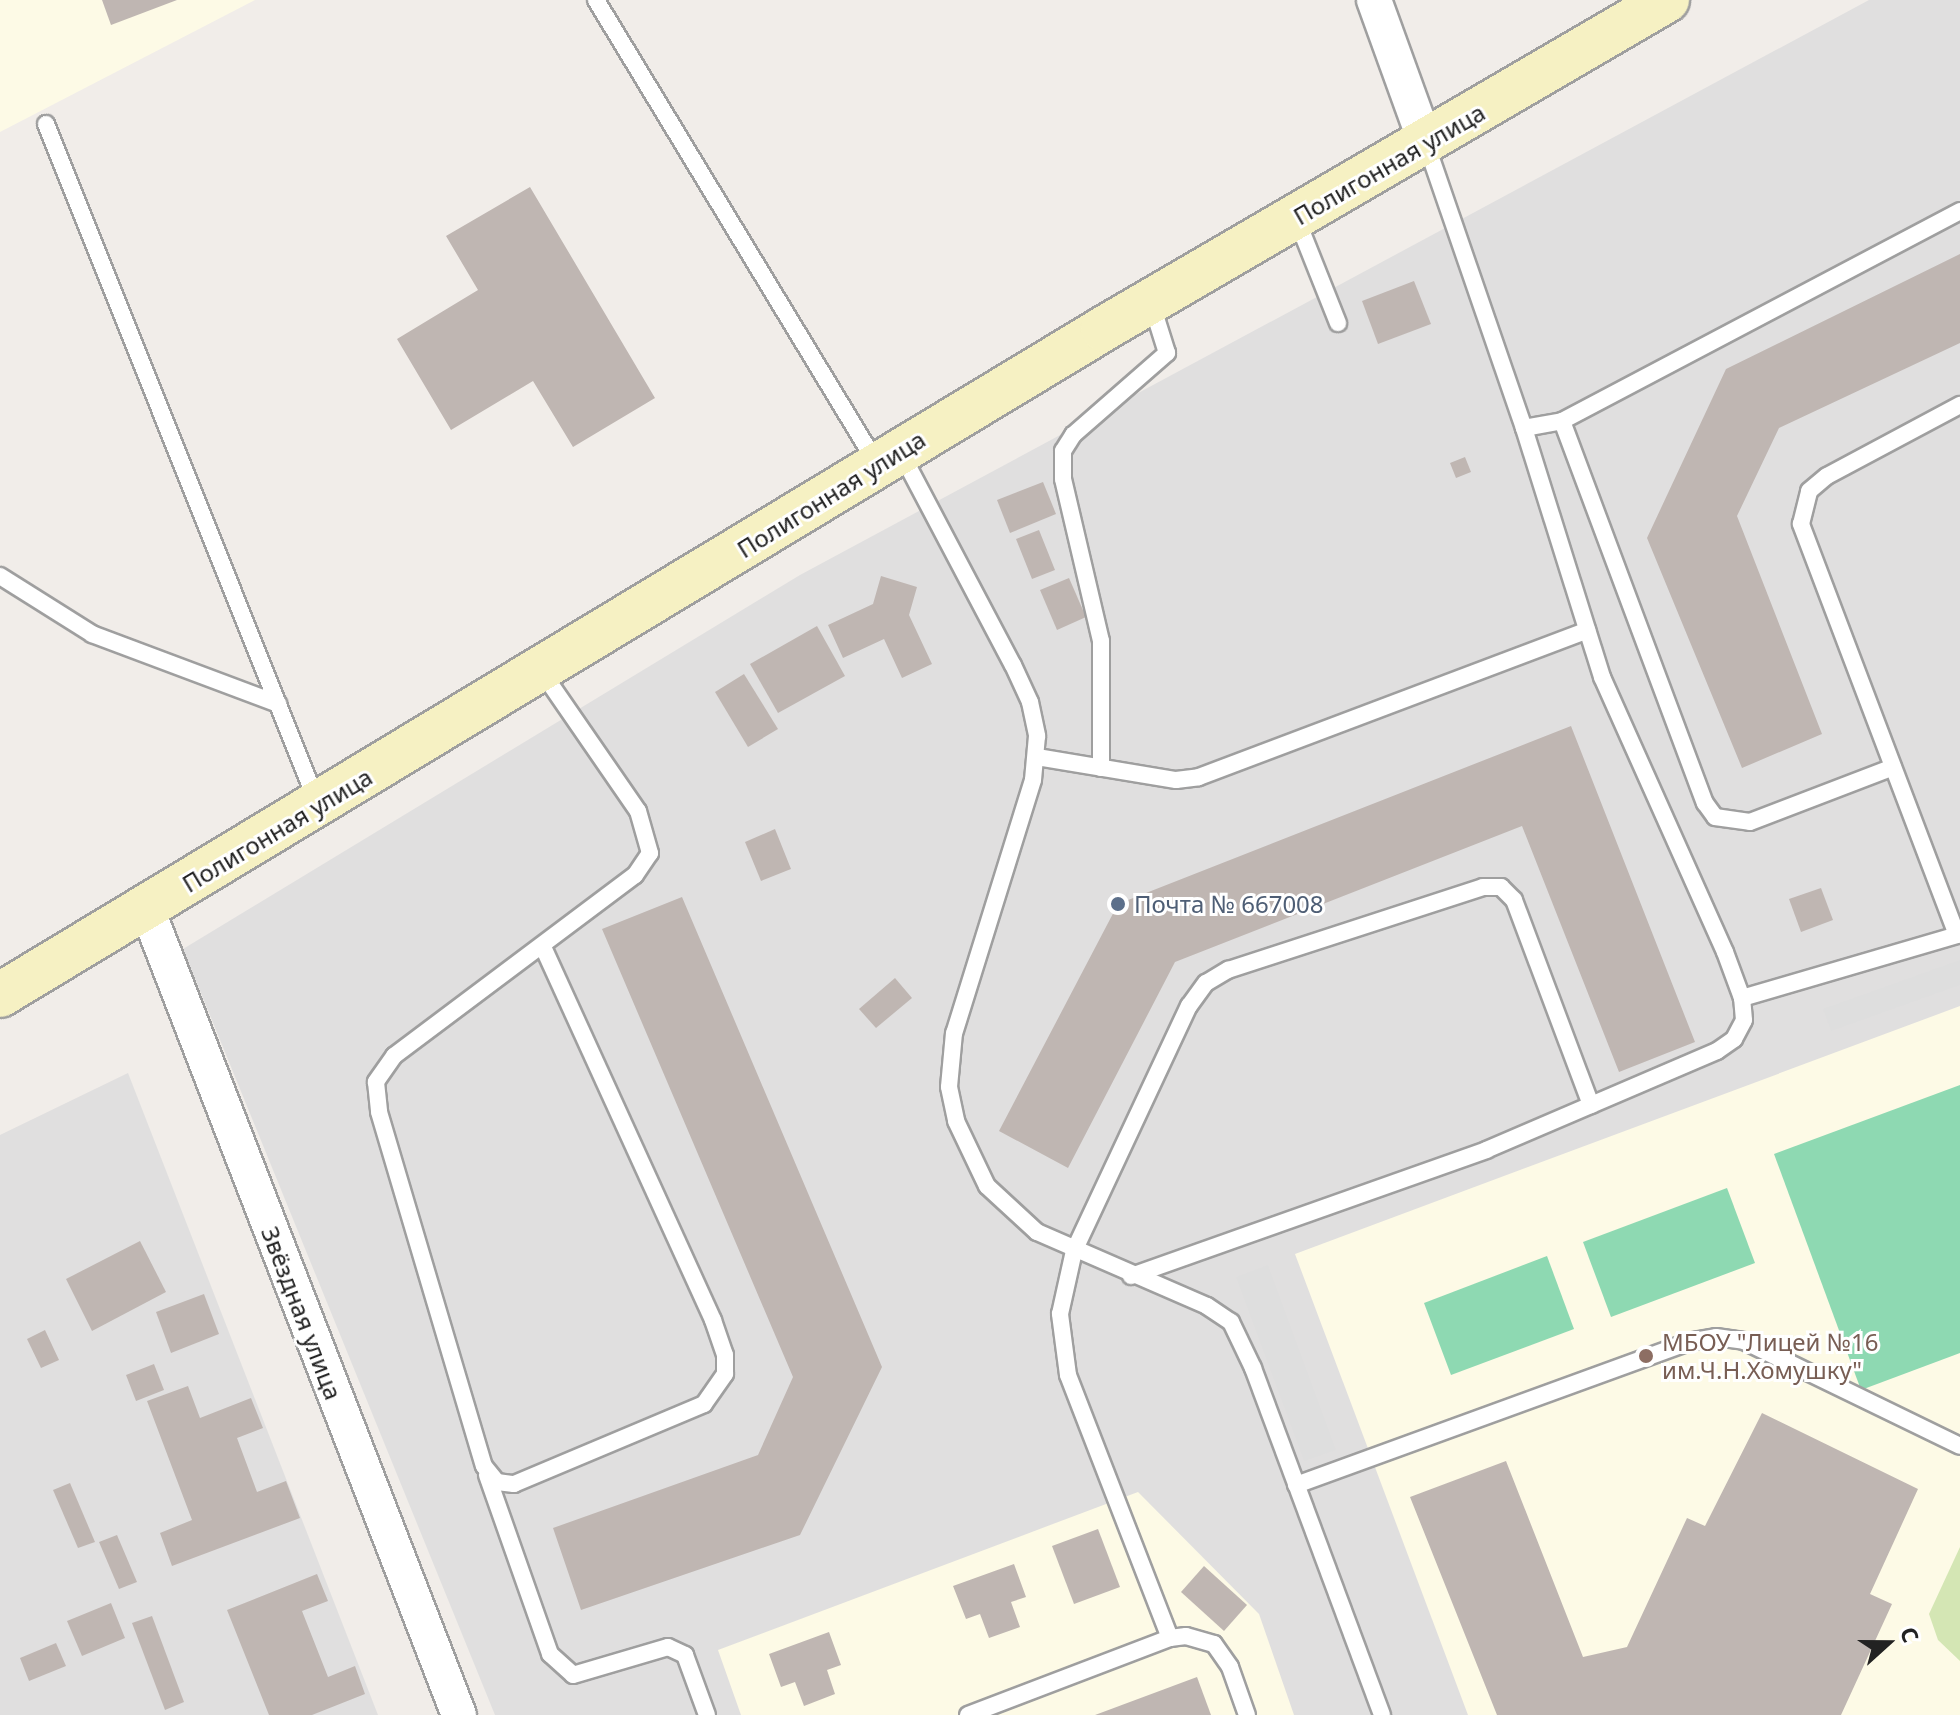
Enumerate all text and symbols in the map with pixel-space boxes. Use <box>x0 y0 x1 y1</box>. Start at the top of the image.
street label: Полигонная улица <box>1288 97 1490 231</box>
street label: Полигонная улица <box>732 424 930 564</box>
street label: Полигонная улица <box>177 762 377 898</box>
place label: Почта № 667008 <box>1134 890 1324 918</box>
marker: Почта № 667008 <box>1109 895 1127 913</box>
street label: Звёздная улица <box>256 1222 348 1404</box>
place label: МБОУ "Лицей №16 им.Ч.Н.Хомушку" <box>1662 1328 1879 1384</box>
marker: МБОУ "Лицей №16 им.Ч.Н.Хомушку" <box>1637 1347 1655 1365</box>
north arrow <box>1848 1603 1928 1683</box>
text: С <box>1894 1622 1927 1646</box>

